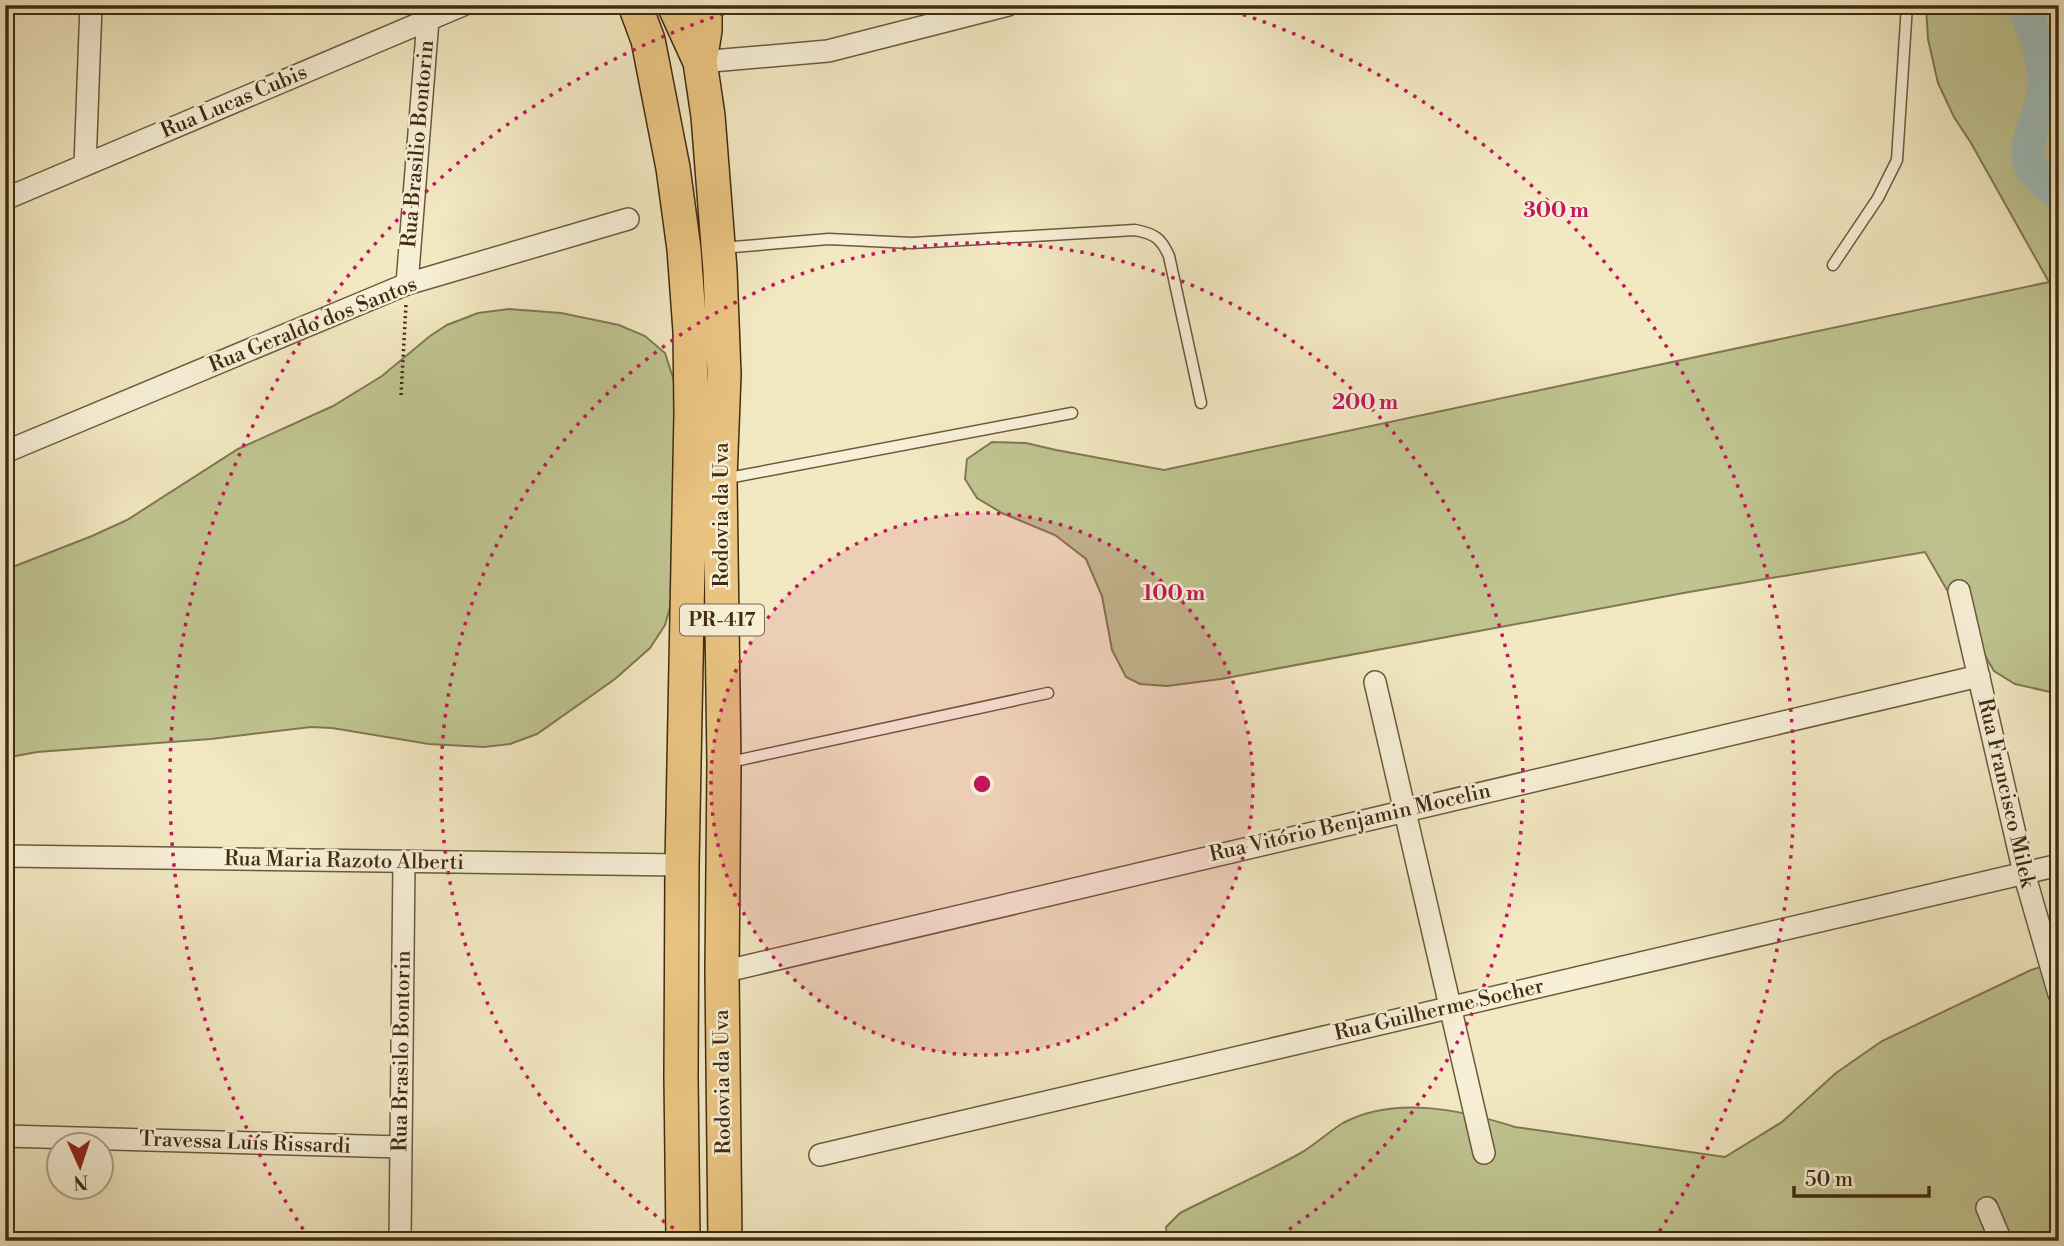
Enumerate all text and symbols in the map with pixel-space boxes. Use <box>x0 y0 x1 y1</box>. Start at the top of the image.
street label: Rua Brasilio Bontorin <box>396 39 440 249</box>
street label: Rua Lucas Cubis <box>157 59 311 145</box>
text: 300 m <box>1523 198 1589 224</box>
street label: Rua Geraldo dos Santos <box>205 271 421 379</box>
text: 200 m <box>1332 390 1398 416</box>
street label: Rodovia da Uva <box>709 442 735 588</box>
text: 100 m <box>1143 581 1205 607</box>
road number: PR-417 <box>680 604 764 636</box>
street label: Rua Francisco Milek <box>1972 696 2041 891</box>
centre of rings <box>970 772 994 796</box>
street label: Rua Vitório Benjamin Mocelin <box>1207 778 1494 868</box>
street label: Rua Maria Razoto Alberti <box>224 846 464 876</box>
street label: Rua Brasilo Bontorin <box>387 950 417 1152</box>
street label: Rua Guilherme Socher <box>1332 973 1546 1047</box>
street label: Rodovia da Uva <box>709 1009 737 1155</box>
street label: Travessa Luís Rissardi <box>139 1126 351 1160</box>
north arrow <box>46 1130 116 1200</box>
scale bar <box>1794 1155 1929 1199</box>
text: 50 m <box>1805 1167 1853 1193</box>
text: N <box>73 1170 89 1194</box>

